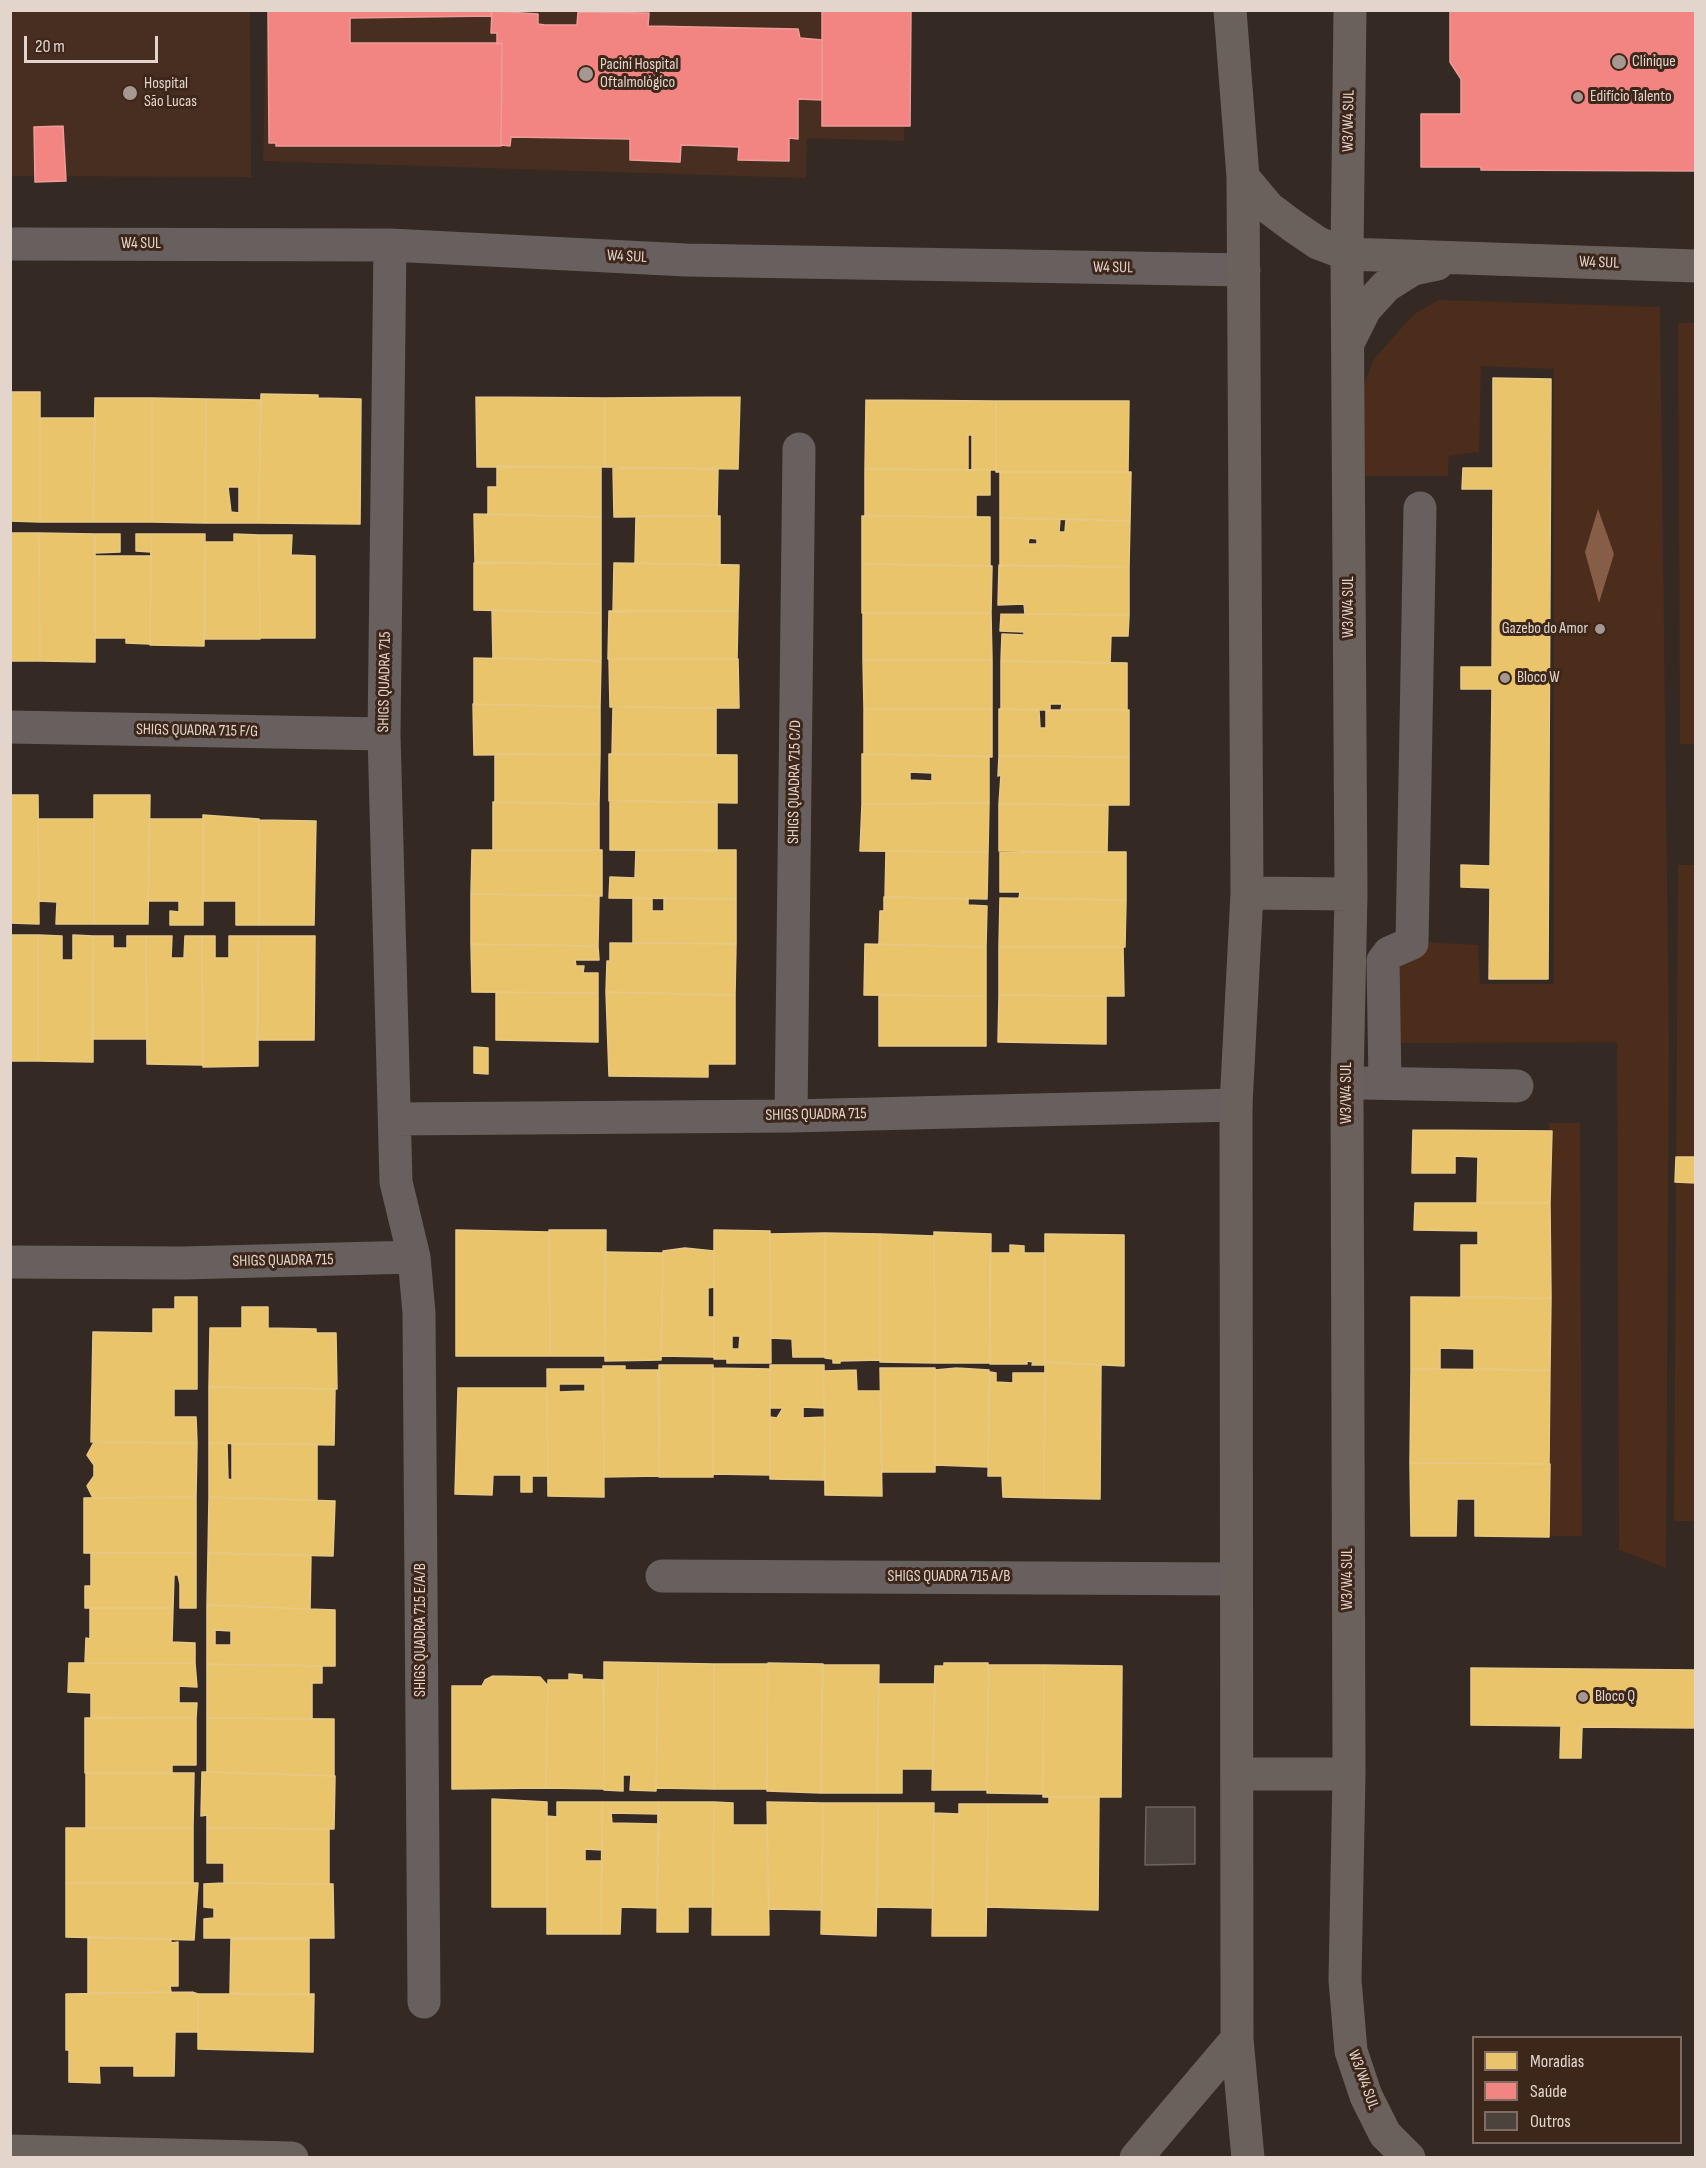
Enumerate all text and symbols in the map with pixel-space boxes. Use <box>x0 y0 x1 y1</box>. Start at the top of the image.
scale bar <box>27 24 160 62</box>
text: 20 m <box>35 36 65 57</box>
place label: Clinique <box>1632 52 1676 72</box>
marker: Clinique <box>1610 53 1628 71</box>
place label: Pacini Hospital Oftalmológico <box>600 55 678 93</box>
marker: Pacini Hospital Oftalmológico <box>577 65 595 83</box>
place label: Hospital São Lucas <box>144 74 197 112</box>
marker: Hospital São Lucas <box>121 84 139 102</box>
place label: Edifício Talento <box>1590 87 1672 107</box>
street label: W3/W4 SUL <box>1339 90 1359 152</box>
marker: Edifício Talento <box>1571 90 1585 104</box>
street label: W4 SUL <box>121 234 161 254</box>
street label: W4 SUL <box>607 246 647 268</box>
street label: W4 SUL <box>1579 253 1619 273</box>
street label: W4 SUL <box>1093 258 1133 278</box>
street label: W3/W4 SUL <box>1339 576 1359 638</box>
place label: Gazebo do Amor <box>1502 619 1588 639</box>
marker: Gazebo do Amor <box>1593 622 1607 636</box>
street label: SHIGS QUADRA 715 <box>375 631 395 733</box>
place label: Bloco W <box>1517 668 1560 688</box>
marker: Bloco W <box>1498 671 1512 685</box>
street label: SHIGS QUADRA 715 F/G <box>136 720 258 742</box>
street label: SHIGS QUADRA 715 C/D <box>784 720 806 844</box>
street label: W3/W4 SUL <box>1337 1062 1357 1124</box>
street label: SHIGS QUADRA 715 <box>765 1105 867 1125</box>
street label: SHIGS QUADRA 715 <box>232 1251 334 1271</box>
street label: W3/W4 SUL <box>1338 1548 1358 1610</box>
street label: SHIGS QUADRA 715 E/A/B <box>411 1563 431 1697</box>
street label: SHIGS QUADRA 715 A/B <box>888 1567 1010 1587</box>
place label: Bloco Q <box>1595 1687 1635 1707</box>
marker: Bloco Q <box>1576 1690 1590 1704</box>
legend <box>1472 2036 1682 2144</box>
street label: W3/W4 SUL <box>1343 2048 1383 2112</box>
text: Moradias <box>1530 2051 1584 2072</box>
text: Saúde <box>1530 2081 1567 2102</box>
text: Outros <box>1530 2111 1571 2132</box>

